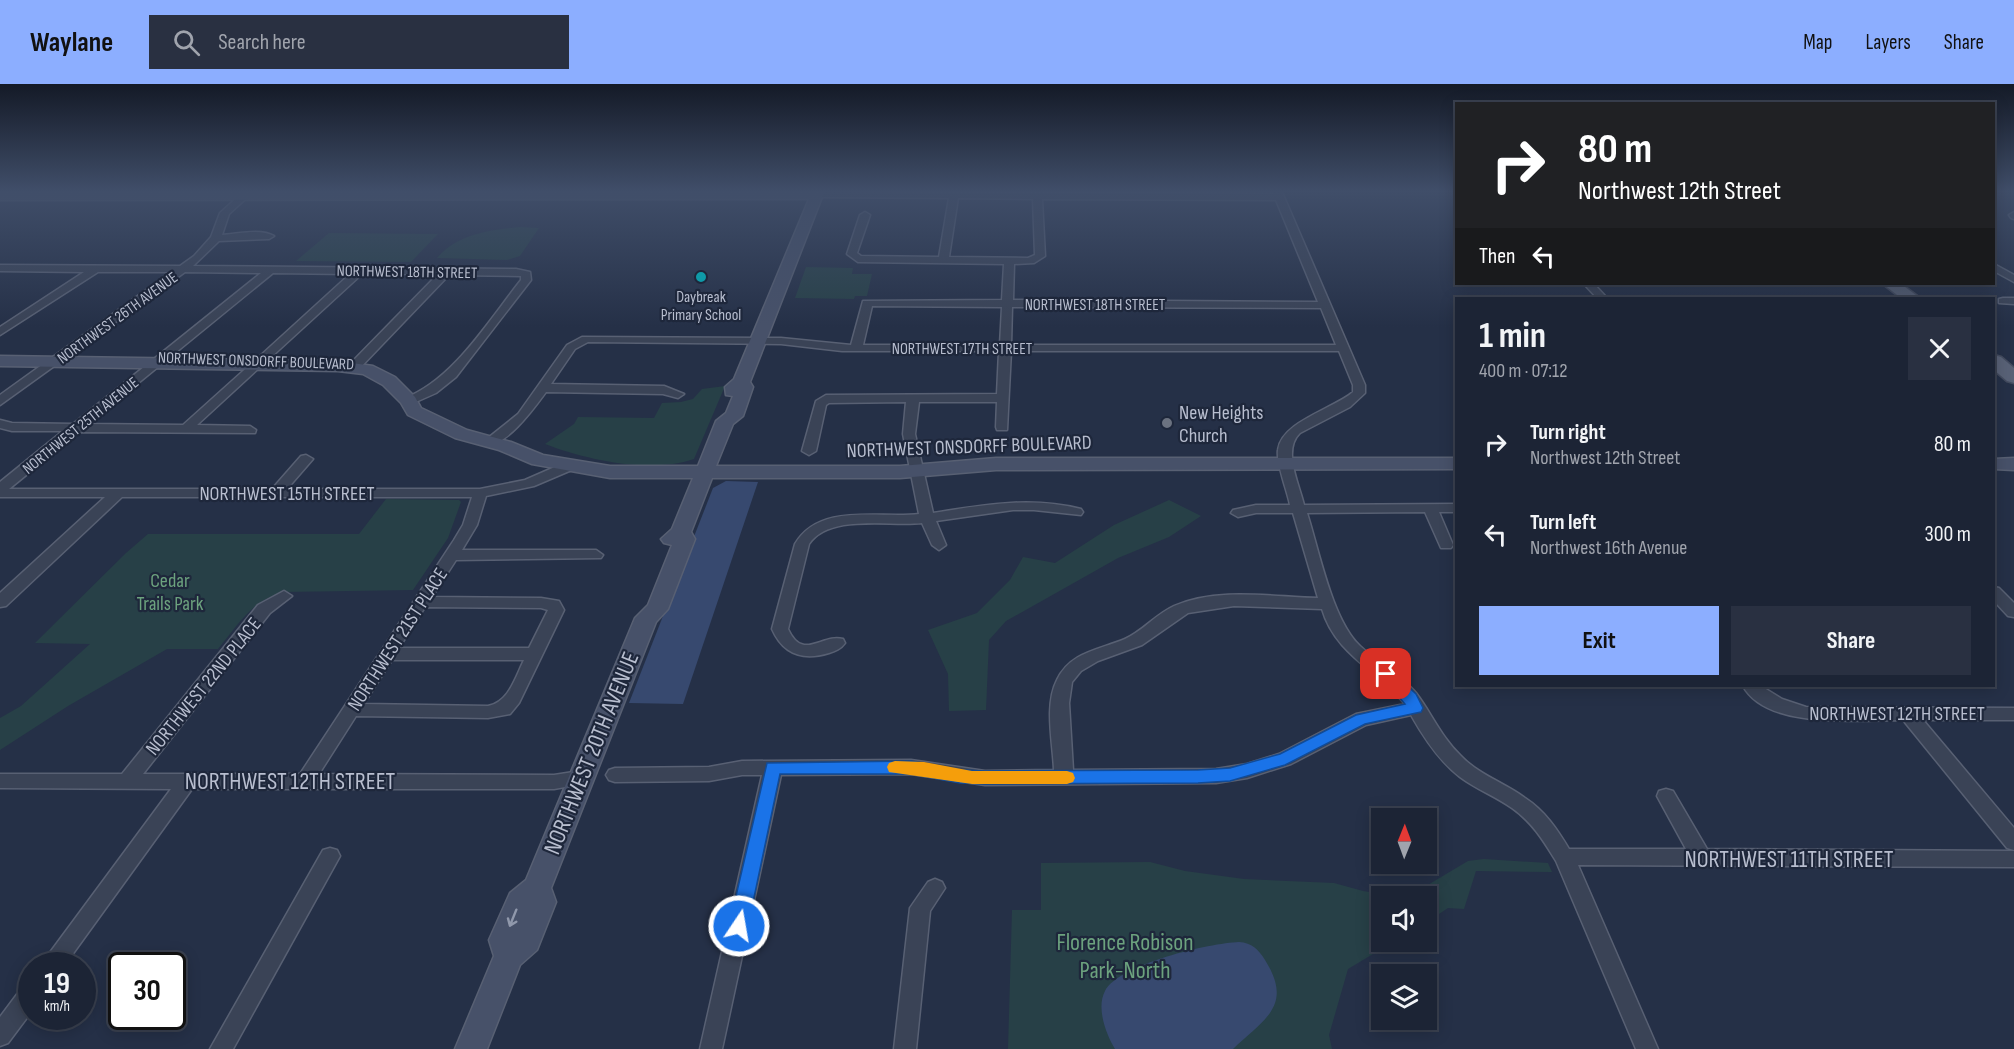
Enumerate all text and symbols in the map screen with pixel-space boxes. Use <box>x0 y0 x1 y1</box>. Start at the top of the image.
search box <box>149 15 569 69</box>
text: Waylane <box>30 26 113 59</box>
icon: search <box>170 26 203 59</box>
text: Search here <box>218 29 306 56</box>
text: Map <box>1803 30 1832 55</box>
text: Layers <box>1865 30 1911 55</box>
text: Share <box>1944 30 1984 55</box>
text: 80 m <box>1578 124 1652 175</box>
icon: right <box>1479 126 1557 204</box>
text: Northwest 12th Street <box>1578 175 1781 207</box>
icon: left <box>1527 240 1560 273</box>
text: Then <box>1479 243 1515 270</box>
street label: NORTHWEST 18TH STREET <box>336 262 478 283</box>
street label: NORTHWEST 26TH AVENUE <box>54 268 182 368</box>
marker: Daybreak Primary School <box>694 270 708 284</box>
place label: Daybreak Primary School <box>661 288 741 325</box>
street label: NORTHWEST 18TH STREET <box>1025 296 1166 315</box>
text: 1 min <box>1479 315 1546 358</box>
button: close <box>1908 317 1971 380</box>
street label: NORTHWEST 17TH STREET <box>892 340 1033 359</box>
street label: NORTHWEST ONSDORFF BOULEVARD <box>158 349 354 374</box>
text: 400 m · 07:12 <box>1479 359 1568 383</box>
street label: NORTHWEST 25TH AVENUE <box>19 374 143 479</box>
place label: New Heights Church <box>1179 401 1263 448</box>
marker: New Heights Church <box>1160 416 1174 430</box>
text: Turn right <box>1530 419 1606 446</box>
icon: right <box>1479 428 1512 461</box>
street label: NORTHWEST ONSDORFF BOULEVARD <box>846 431 1092 463</box>
text: 80 m <box>1934 431 1971 458</box>
text: Northwest 12th Street <box>1530 446 1680 470</box>
street label: NORTHWEST 15TH STREET <box>199 482 375 506</box>
text: Turn left <box>1530 509 1596 536</box>
icon: left <box>1479 518 1512 551</box>
text: 300 m <box>1925 521 1971 548</box>
text: Northwest 16th Avenue <box>1530 536 1687 560</box>
street label: NORTHWEST 21ST PLACE <box>343 564 453 716</box>
park label: Cedar Trails Park <box>137 569 204 616</box>
button: Exit <box>1479 606 1719 675</box>
button: Share <box>1731 606 1971 675</box>
street label: NORTHWEST 22ND PLACE <box>141 613 267 760</box>
street label: NORTHWEST 20TH AVENUE <box>538 648 645 859</box>
pin <box>1360 648 1411 699</box>
icon: arrive <box>1369 657 1402 690</box>
street label: NORTHWEST 12TH STREET <box>1809 702 1985 726</box>
street label: NORTHWEST 12TH STREET <box>185 767 396 796</box>
north arrow <box>1371 808 1437 874</box>
map controls <box>1371 808 1437 1030</box>
street label: NORTHWEST 11TH STREET <box>1685 845 1894 874</box>
button: sound <box>1371 886 1437 952</box>
position arrow <box>707 894 771 958</box>
one-way arrow <box>507 909 518 927</box>
park label: Florence Robison Park-North <box>1057 928 1193 985</box>
speed limit sign: 30 <box>108 952 186 1030</box>
button: layers <box>1371 964 1437 1030</box>
text: 19 <box>44 966 70 1002</box>
text: km/h <box>44 997 70 1016</box>

